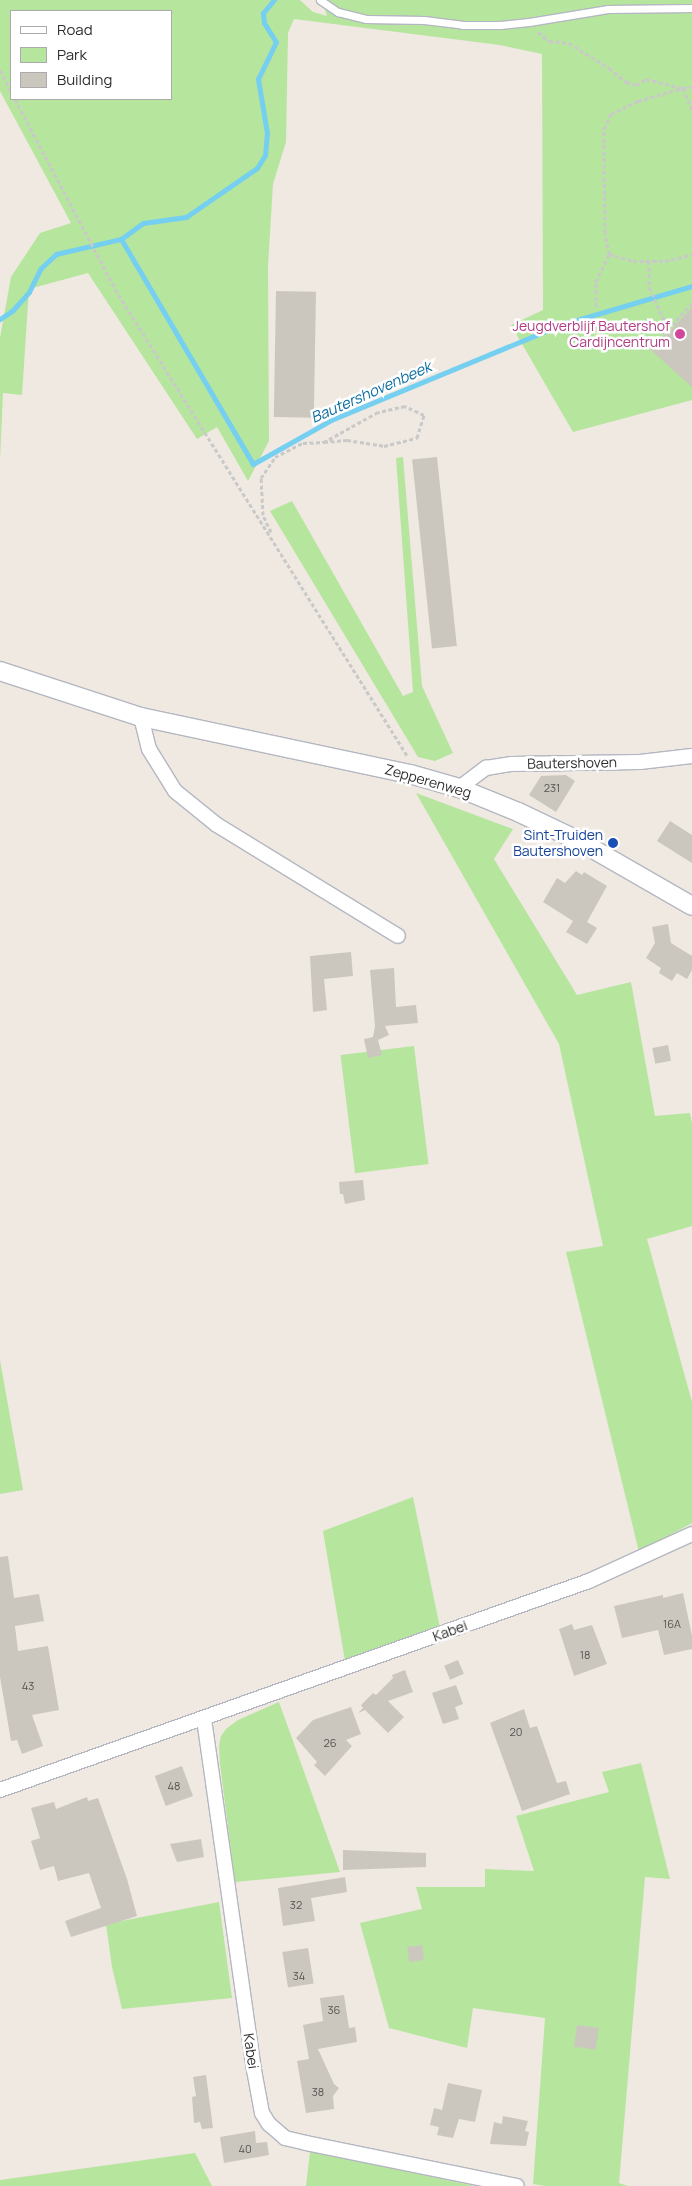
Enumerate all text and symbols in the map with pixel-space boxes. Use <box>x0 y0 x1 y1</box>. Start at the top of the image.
legend <box>10 10 172 100</box>
text: Road <box>57 19 93 40</box>
text: Park <box>57 44 87 65</box>
text: Building <box>57 69 112 90</box>
place label: Jeugdverblijf Bautershof Cardijncentrum <box>512 318 670 351</box>
marker: Jeugdverblijf Bautershof Cardijncentrum <box>674 328 686 340</box>
water label: Bautershovenbeek <box>308 357 434 427</box>
street label: Bautershoven <box>527 754 617 772</box>
street label: Zepperenweg <box>383 761 473 801</box>
house number: 231 <box>544 781 560 795</box>
place label: Sint-Truiden Bautershoven <box>513 827 603 860</box>
marker: Sint-Truiden Bautershoven <box>607 837 619 849</box>
street label: Kabei <box>430 1617 470 1645</box>
house number: 16A <box>663 1617 681 1631</box>
house number: 18 <box>580 1648 590 1662</box>
house number: 43 <box>22 1679 34 1693</box>
house number: 20 <box>510 1725 522 1739</box>
house number: 26 <box>323 1736 337 1750</box>
house number: 48 <box>168 1779 180 1793</box>
house number: 32 <box>290 1898 302 1912</box>
house number: 34 <box>293 1969 305 1983</box>
house number: 36 <box>328 2003 340 2017</box>
street label: Kabei <box>240 2032 262 2070</box>
house number: 38 <box>312 2085 324 2099</box>
house number: 40 <box>238 2142 252 2156</box>

